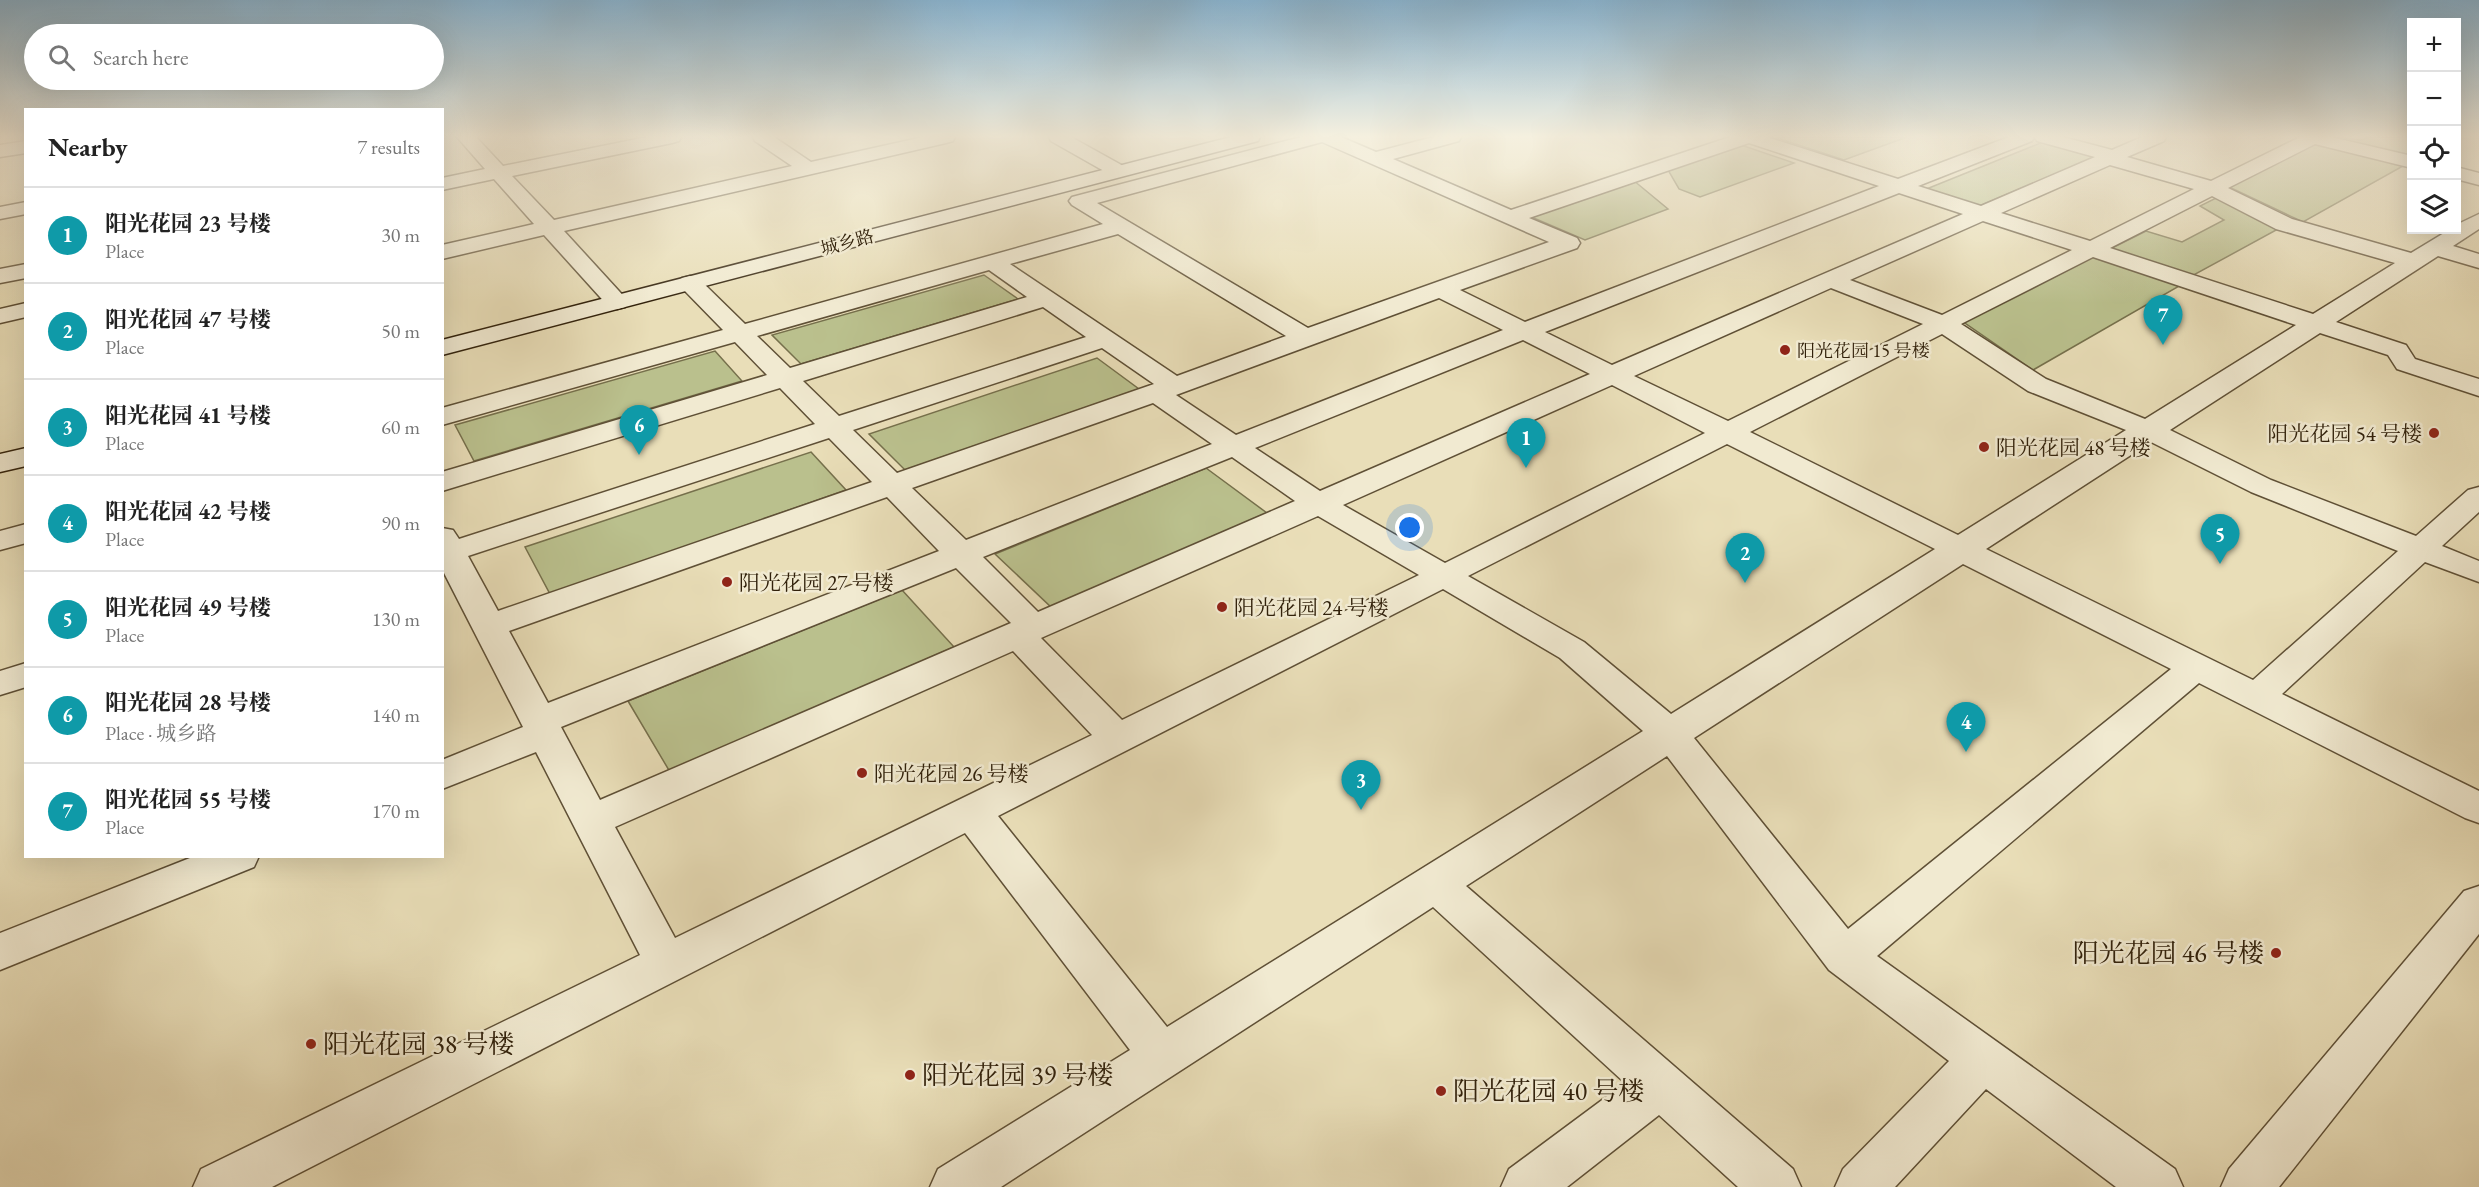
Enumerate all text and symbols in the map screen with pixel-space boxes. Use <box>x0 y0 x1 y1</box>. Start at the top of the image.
map controls <box>2407 18 2461 234</box>
button: + <box>2407 18 2461 72</box>
search box <box>24 24 444 90</box>
icon: search <box>45 41 78 74</box>
text: Search here <box>93 43 188 72</box>
button: − <box>2407 72 2461 126</box>
button: locate <box>2407 126 2461 180</box>
text: Nearby <box>48 130 128 164</box>
text: 7 results <box>357 134 420 160</box>
button: layers <box>2407 180 2461 234</box>
text: 阳光花园 23 号楼 <box>105 209 271 238</box>
text: 1 <box>62 222 73 248</box>
text: 30 m <box>381 222 420 248</box>
street label: 城乡路 <box>818 224 876 260</box>
text: Place <box>105 238 144 264</box>
pin: 7 <box>2144 296 2182 345</box>
text: 阳光花园 47 号楼 <box>105 305 271 334</box>
text: 2 <box>62 318 73 344</box>
text: 50 m <box>381 318 420 344</box>
text: Place <box>105 334 144 360</box>
place label: 阳光花园 15 号楼 <box>1797 339 1929 362</box>
marker: 阳光花园 15 号楼 <box>1778 343 1792 357</box>
text: 阳光花园 41 号楼 <box>105 401 271 430</box>
pin: 6 <box>620 406 658 455</box>
text: 3 <box>62 414 73 440</box>
text: 60 m <box>381 414 420 440</box>
pin: 1 <box>1506 418 1546 468</box>
place label: 阳光花园 54 号楼 <box>2267 420 2422 447</box>
marker: 阳光花园 54 号楼 <box>2427 426 2441 440</box>
text: Place <box>105 430 144 456</box>
place label: 阳光花园 48 号楼 <box>1996 434 2151 461</box>
marker: 阳光花园 48 号楼 <box>1977 440 1991 454</box>
text: 阳光花园 42 号楼 <box>105 497 271 526</box>
text: 4 <box>62 510 73 536</box>
text: 90 m <box>381 510 420 536</box>
your location <box>1395 513 1424 542</box>
pin: 5 <box>2200 514 2240 564</box>
text: Place <box>105 526 144 552</box>
pin: 2 <box>1726 534 1764 583</box>
place label: 阳光花园 27 号楼 <box>739 569 894 596</box>
marker: 阳光花园 27 号楼 <box>720 575 734 589</box>
text: 阳光花园 49 号楼 <box>105 593 271 622</box>
place label: 阳光花园 24 号楼 <box>1234 594 1389 621</box>
marker: 阳光花园 24 号楼 <box>1215 600 1229 614</box>
text: 5 <box>62 606 73 632</box>
text: 130 m <box>372 606 420 632</box>
text: Place <box>105 622 144 648</box>
text: 阳光花园 28 号楼 <box>105 688 271 717</box>
text: 6 <box>62 702 73 728</box>
text: 140 m <box>372 702 420 728</box>
pin: 4 <box>1946 702 1986 752</box>
text: Place · 城乡路 <box>105 720 216 746</box>
place label: 阳光花园 26 号楼 <box>874 760 1029 787</box>
pin: 3 <box>1342 760 1380 810</box>
marker: 阳光花园 26 号楼 <box>855 766 869 780</box>
text: 阳光花园 55 号楼 <box>105 785 271 814</box>
text: 7 <box>62 798 73 824</box>
text: 170 m <box>372 798 420 824</box>
text: Place <box>105 814 144 840</box>
place label: 阳光花园 46 号楼 <box>2073 936 2264 970</box>
marker: 阳光花园 46 号楼 <box>2269 946 2283 960</box>
place label: 阳光花园 38 号楼 <box>323 1027 514 1061</box>
marker: 阳光花园 38 号楼 <box>304 1037 318 1051</box>
place label: 阳光花园 39 号楼 <box>922 1058 1113 1092</box>
marker: 阳光花园 39 号楼 <box>903 1068 917 1082</box>
place label: 阳光花园 40 号楼 <box>1453 1074 1644 1108</box>
marker: 阳光花园 40 号楼 <box>1434 1084 1448 1098</box>

